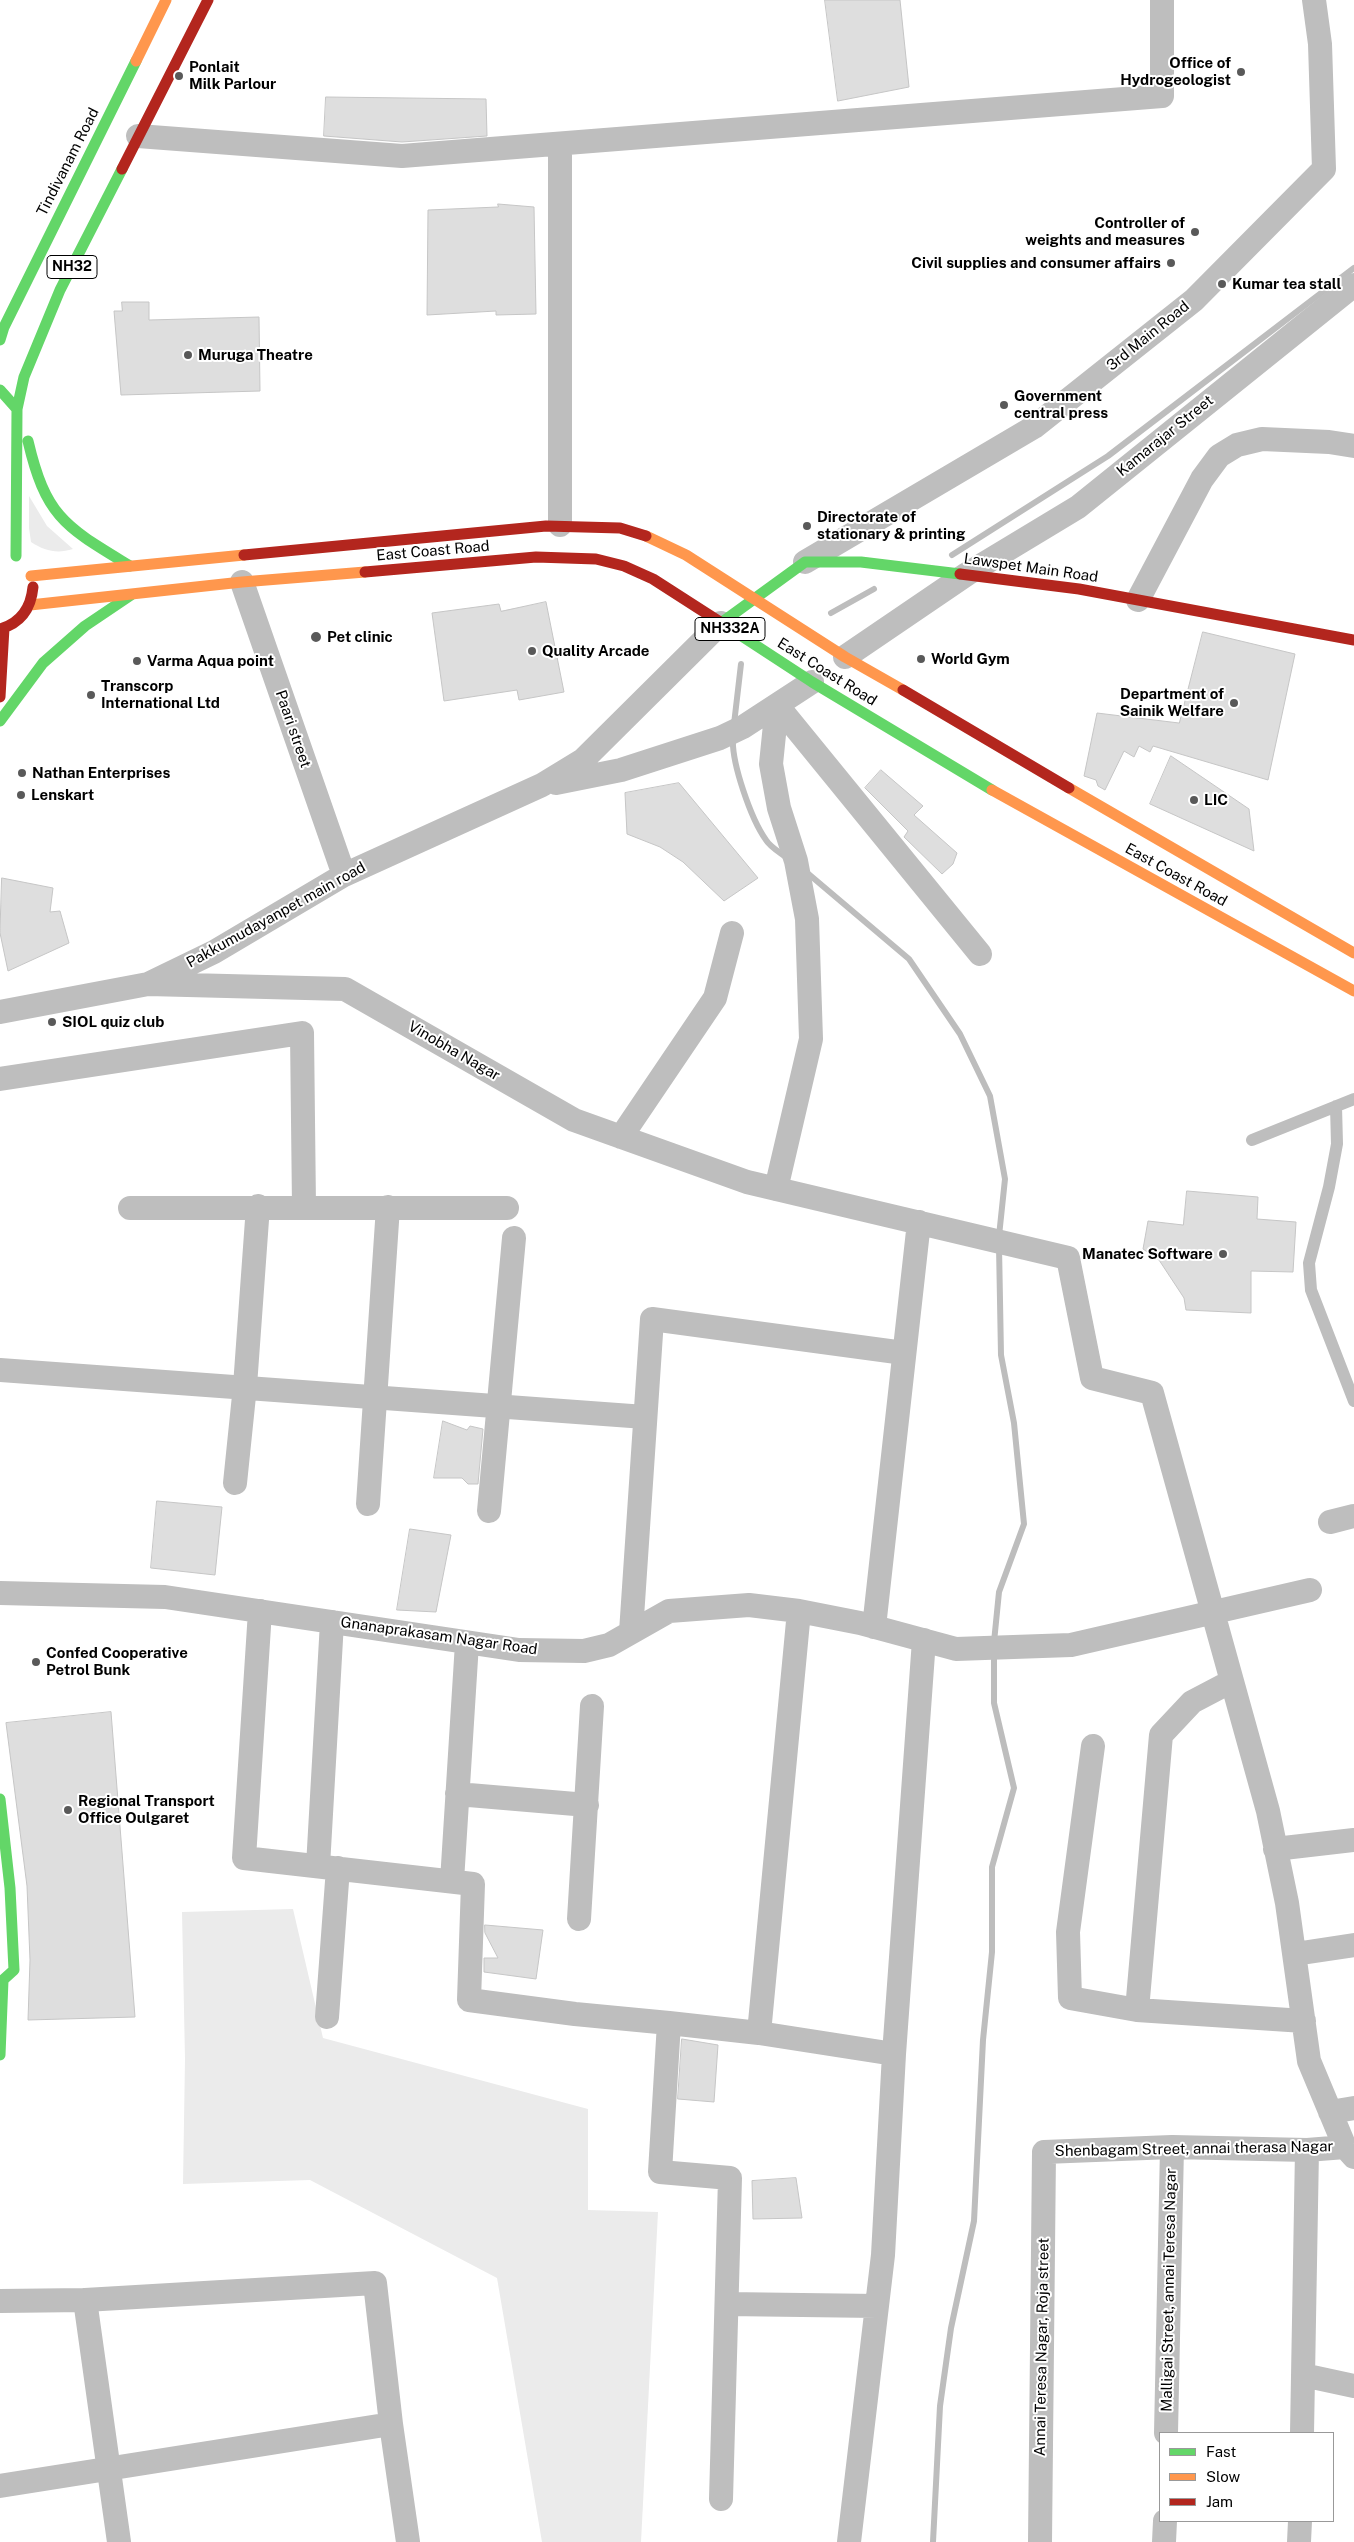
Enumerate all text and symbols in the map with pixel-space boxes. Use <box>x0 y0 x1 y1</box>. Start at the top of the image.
place label: Office of Hydrogeologist <box>1120 54 1231 89</box>
place label: Ponlait Milk Parlour <box>189 58 276 93</box>
marker: Office of Hydrogeologist <box>1235 66 1247 78</box>
marker: Ponlait Milk Parlour <box>173 70 185 82</box>
street label: Tindivanam Road <box>33 105 103 219</box>
place label: Controller of weights and measures <box>1025 214 1185 249</box>
marker: Controller of weights and measures <box>1189 226 1201 238</box>
place label: Civil supplies and consumer affairs <box>911 254 1161 272</box>
road number: NH32 <box>47 256 97 278</box>
marker: Civil supplies and consumer affairs <box>1165 257 1177 269</box>
place label: Kumar tea stall <box>1232 275 1341 293</box>
marker: Kumar tea stall <box>1216 278 1228 290</box>
street label: 3rd Main Road <box>1103 297 1193 375</box>
place label: Muruga Theatre <box>198 346 313 364</box>
marker: Muruga Theatre <box>182 349 194 361</box>
place label: Government central press <box>1014 387 1108 422</box>
street label: Kamarajar Street <box>1113 392 1217 480</box>
marker: Government central press <box>998 399 1010 411</box>
place label: Directorate of stationary & printing <box>817 508 965 543</box>
marker: Directorate of stationary & printing <box>801 520 813 532</box>
street label: East Coast Road <box>376 537 490 565</box>
street label: Lawspet Main Road <box>963 550 1099 586</box>
road number: NH332A <box>695 618 765 640</box>
place label: Pet clinic <box>327 628 393 646</box>
marker: Pet clinic <box>309 630 323 644</box>
street label: East Coast Road <box>774 634 880 710</box>
place label: Quality Arcade <box>542 642 649 660</box>
marker: Quality Arcade <box>526 645 538 657</box>
place label: World Gym <box>931 650 1010 668</box>
place label: Varma Aqua point <box>147 652 274 670</box>
marker: World Gym <box>915 653 927 665</box>
marker: Varma Aqua point <box>131 655 143 667</box>
place label: Transcorp International Ltd <box>101 677 220 712</box>
place label: Department of Sainik Welfare <box>1120 685 1224 720</box>
street label: Paari street <box>271 688 315 770</box>
marker: Transcorp International Ltd <box>85 689 97 701</box>
marker: Department of Sainik Welfare <box>1228 697 1240 709</box>
place label: Nathan Enterprises <box>32 764 170 782</box>
marker: Nathan Enterprises <box>16 767 28 779</box>
place label: Lenskart <box>31 786 94 804</box>
marker: Lenskart <box>15 789 27 801</box>
place label: LIC <box>1204 791 1228 809</box>
marker: LIC <box>1188 794 1200 806</box>
street label: East Coast Road <box>1122 840 1230 910</box>
street label: Pakkumudayanpet main road <box>183 858 369 972</box>
place label: SIOL quiz club <box>62 1013 164 1031</box>
marker: SIOL quiz club <box>46 1016 58 1028</box>
street label: Vinobha Nagar <box>405 1017 503 1085</box>
place label: Manatec Software <box>1082 1245 1213 1263</box>
marker: Manatec Software <box>1217 1248 1229 1260</box>
street label: Gnanaprakasam Nagar Road <box>339 1613 539 1659</box>
place label: Confed Cooperative Petrol Bunk <box>46 1644 188 1679</box>
marker: Confed Cooperative Petrol Bunk <box>30 1656 42 1668</box>
place label: Regional Transport Office Oulgaret <box>78 1792 215 1827</box>
marker: Regional Transport Office Oulgaret <box>62 1804 74 1816</box>
street label: Shenbagam Street, annai therasa Nagar <box>1055 2138 1333 2160</box>
street label: Malligai Street, annai Teresa Nagar <box>1158 2168 1180 2412</box>
street label: Annai Teresa Nagar, Roja street <box>1031 2238 1053 2456</box>
legend <box>1159 2432 1334 2522</box>
text: Fast <box>1206 2443 1236 2460</box>
text: Slow <box>1206 2468 1240 2485</box>
text: Jam <box>1206 2493 1233 2510</box>

